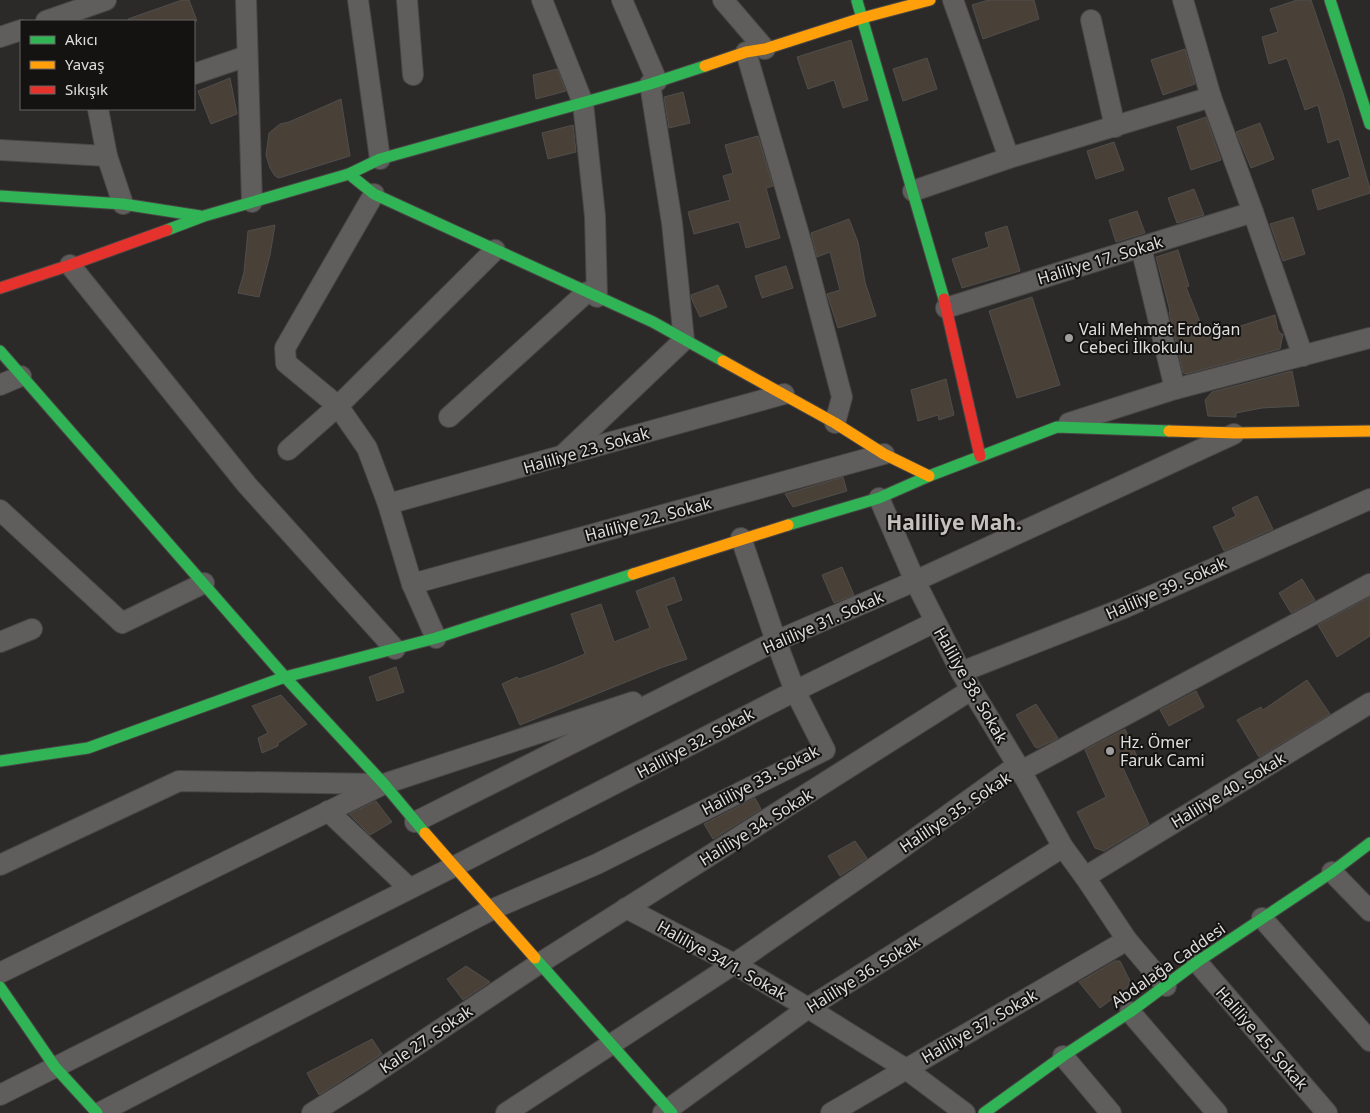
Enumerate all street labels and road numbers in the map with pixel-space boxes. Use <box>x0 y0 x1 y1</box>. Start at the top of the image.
street label: Haliliye 17. Sokak <box>1035 230 1166 290</box>
street label: Haliliye 23. Sokak <box>521 421 652 478</box>
street label: Haliliye 22. Sokak <box>582 491 714 546</box>
street label: Haliliye 39. Sokak <box>1102 551 1230 624</box>
street label: Haliliye 31. Sokak <box>759 585 887 658</box>
street label: Haliliye 38. Sokak <box>929 623 1013 747</box>
street label: Haliliye 32. Sokak <box>632 703 758 783</box>
street label: Haliliye 33. Sokak <box>697 740 823 820</box>
street label: Haliliye 40. Sokak <box>1167 747 1290 833</box>
street label: Haliliye 35. Sokak <box>895 766 1015 857</box>
street label: Haliliye 34. Sokak <box>695 783 817 871</box>
street label: Haliliye 34/1. Sokak <box>653 915 791 1005</box>
street label: Abdalağa Caddesi <box>1107 917 1229 1013</box>
street label: Haliliye 36. Sokak <box>802 930 924 1018</box>
street label: Haliliye 45. Sokak <box>1211 982 1313 1095</box>
street label: Haliliye 37. Sokak <box>917 984 1041 1068</box>
street label: Kale 27. Sokak <box>375 1000 477 1078</box>

